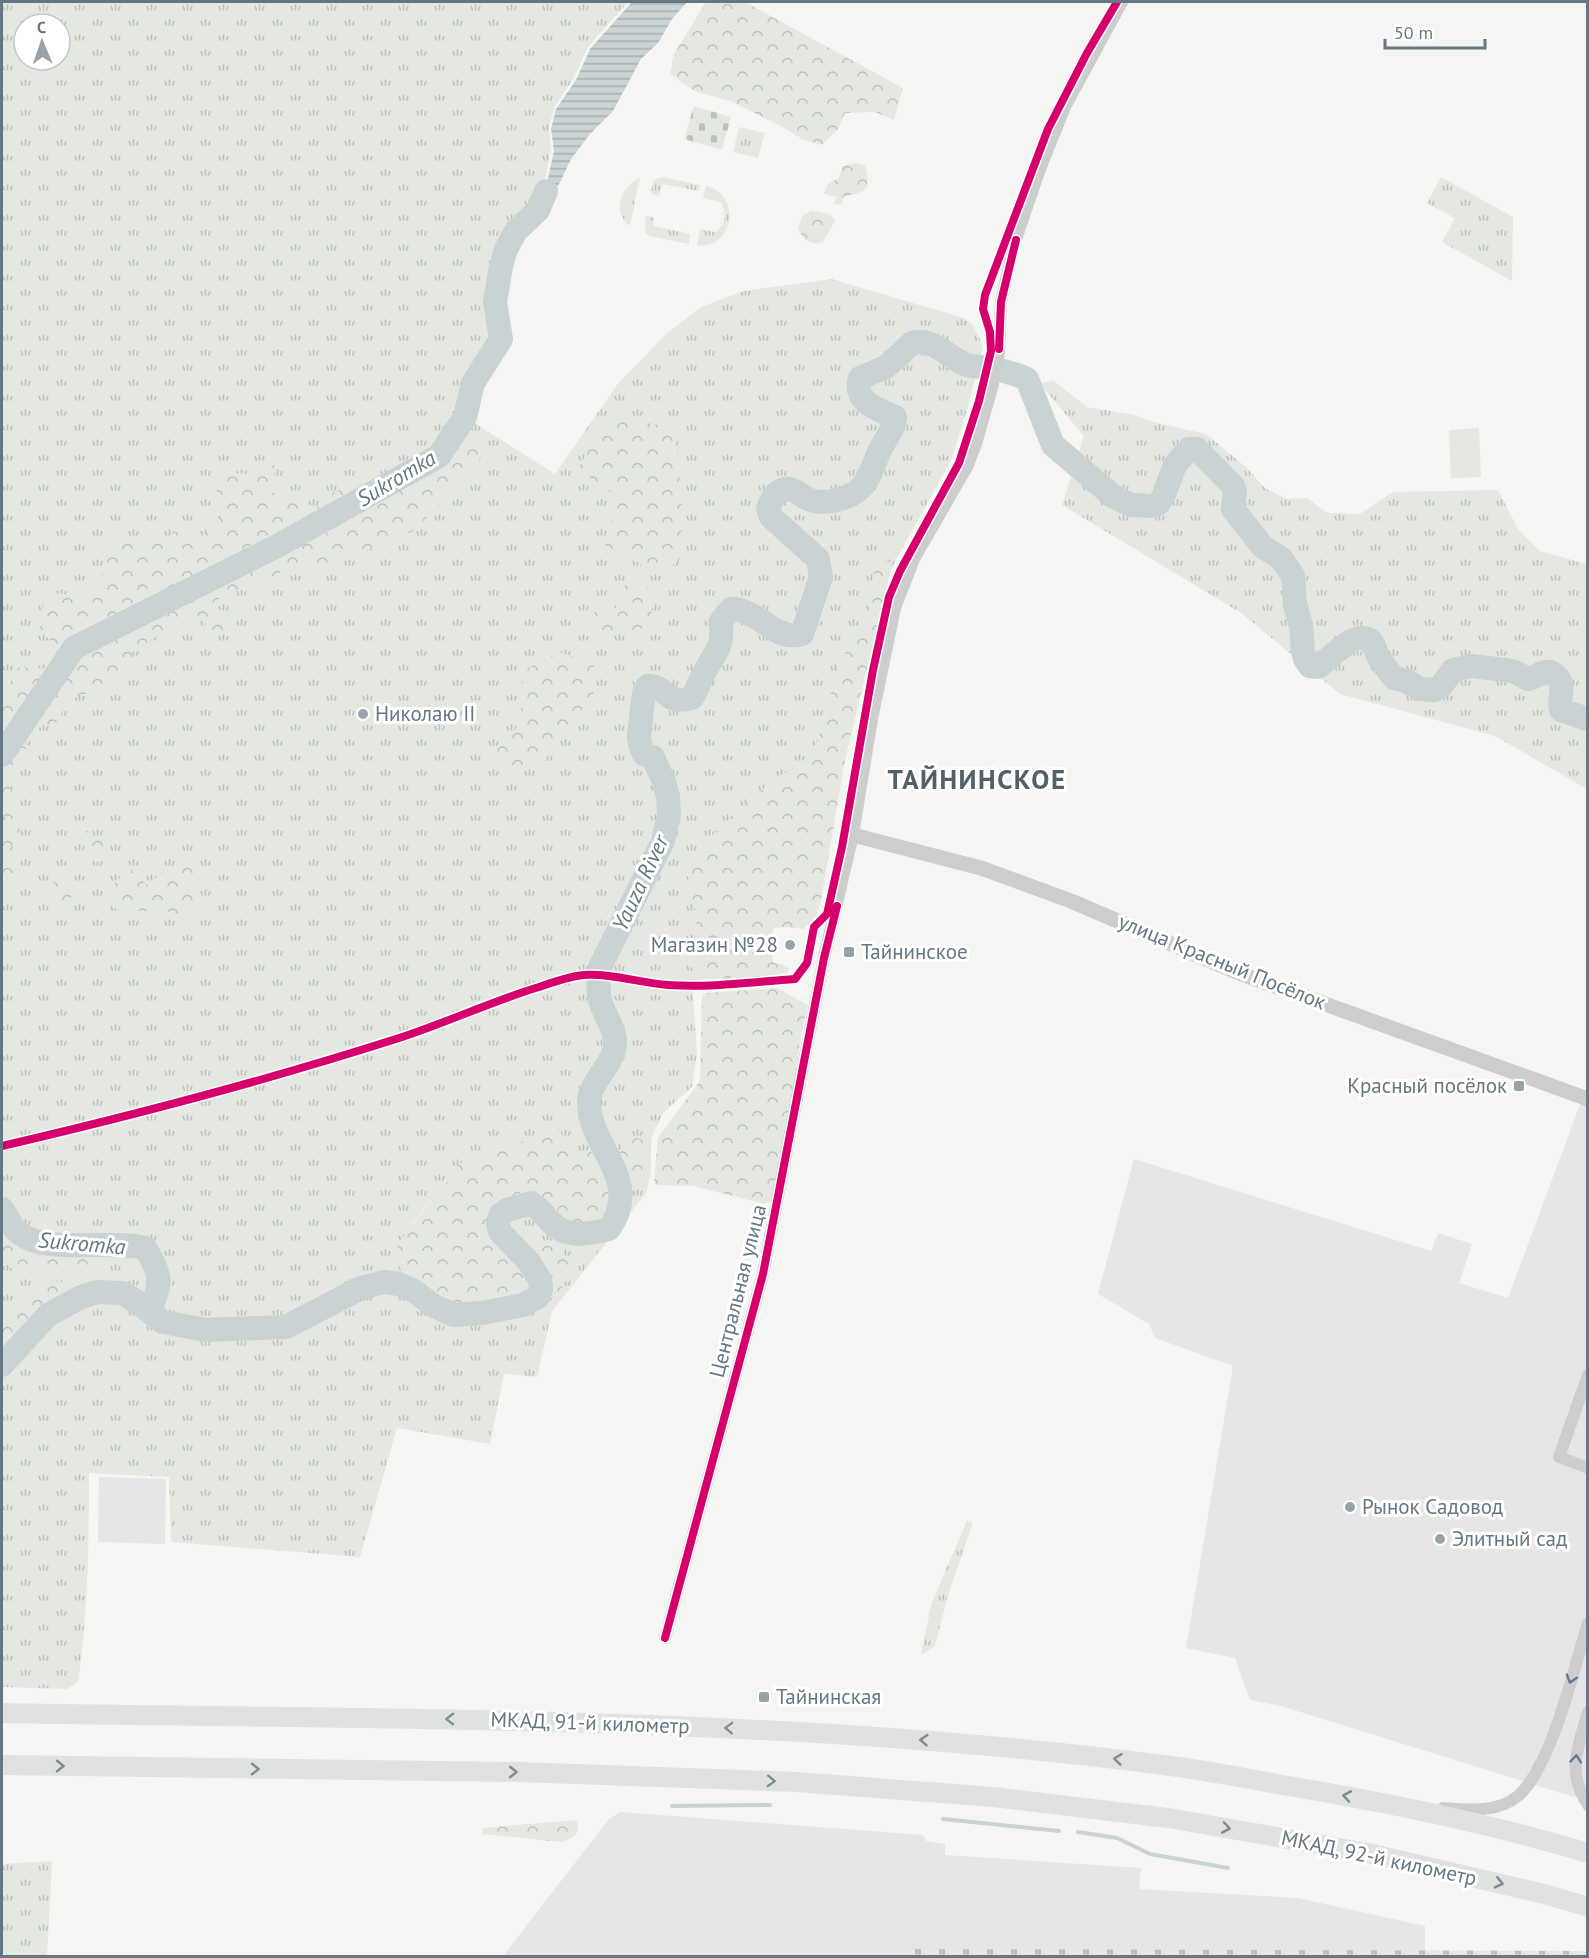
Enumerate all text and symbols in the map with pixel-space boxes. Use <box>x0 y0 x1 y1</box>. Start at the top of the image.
north arrow <box>12 12 72 72</box>
scale bar <box>1385 12 1486 50</box>
text: С <box>37 17 46 37</box>
text: 50 m <box>1394 21 1433 44</box>
water label: Sukromka <box>351 443 441 512</box>
place label: Николаю II <box>375 700 475 727</box>
marker: Николаю II <box>356 707 370 721</box>
district label: ТАЙНИНСКОЕ <box>888 762 1067 796</box>
water label: Yauza River <box>606 829 675 935</box>
street label: улица Красный Посёлок <box>1114 908 1330 1016</box>
place label: Магазин №28 <box>651 931 778 958</box>
marker: Магазин №28 <box>783 938 797 952</box>
place label: Тайнинское <box>861 938 968 965</box>
marker: Тайнинское <box>842 945 856 959</box>
place label: Красный посёлок <box>1347 1072 1507 1099</box>
marker: Красный посёлок <box>1512 1079 1526 1093</box>
street label: Центральная улица <box>703 1202 772 1380</box>
water label: Sukromka <box>37 1225 127 1261</box>
place label: Рынок Садовод <box>1362 1493 1503 1520</box>
marker: Рынок Садовод <box>1343 1500 1357 1514</box>
place label: Элитный сад <box>1452 1525 1567 1552</box>
marker: Элитный сад <box>1433 1532 1447 1546</box>
one-way arrow <box>1566 1673 1578 1684</box>
place label: Тайнинская <box>776 1683 881 1710</box>
marker: Тайнинская <box>757 1690 771 1704</box>
street label: МКАД, 91-й километр <box>490 1706 690 1739</box>
one-way arrow <box>446 1713 455 1725</box>
one-way arrow <box>725 1721 734 1734</box>
one-way arrow <box>919 1734 928 1747</box>
one-way arrow <box>1113 1754 1122 1766</box>
one-way arrow <box>1569 1755 1582 1764</box>
one-way arrow <box>55 1760 64 1772</box>
one-way arrow <box>250 1762 259 1775</box>
one-way arrow <box>508 1766 517 1778</box>
one-way arrow <box>766 1775 775 1788</box>
one-way arrow <box>1342 1790 1352 1803</box>
one-way arrow <box>1220 1821 1230 1834</box>
street label: МКАД, 92-й километр <box>1279 1824 1479 1891</box>
one-way arrow <box>1494 1876 1504 1889</box>

